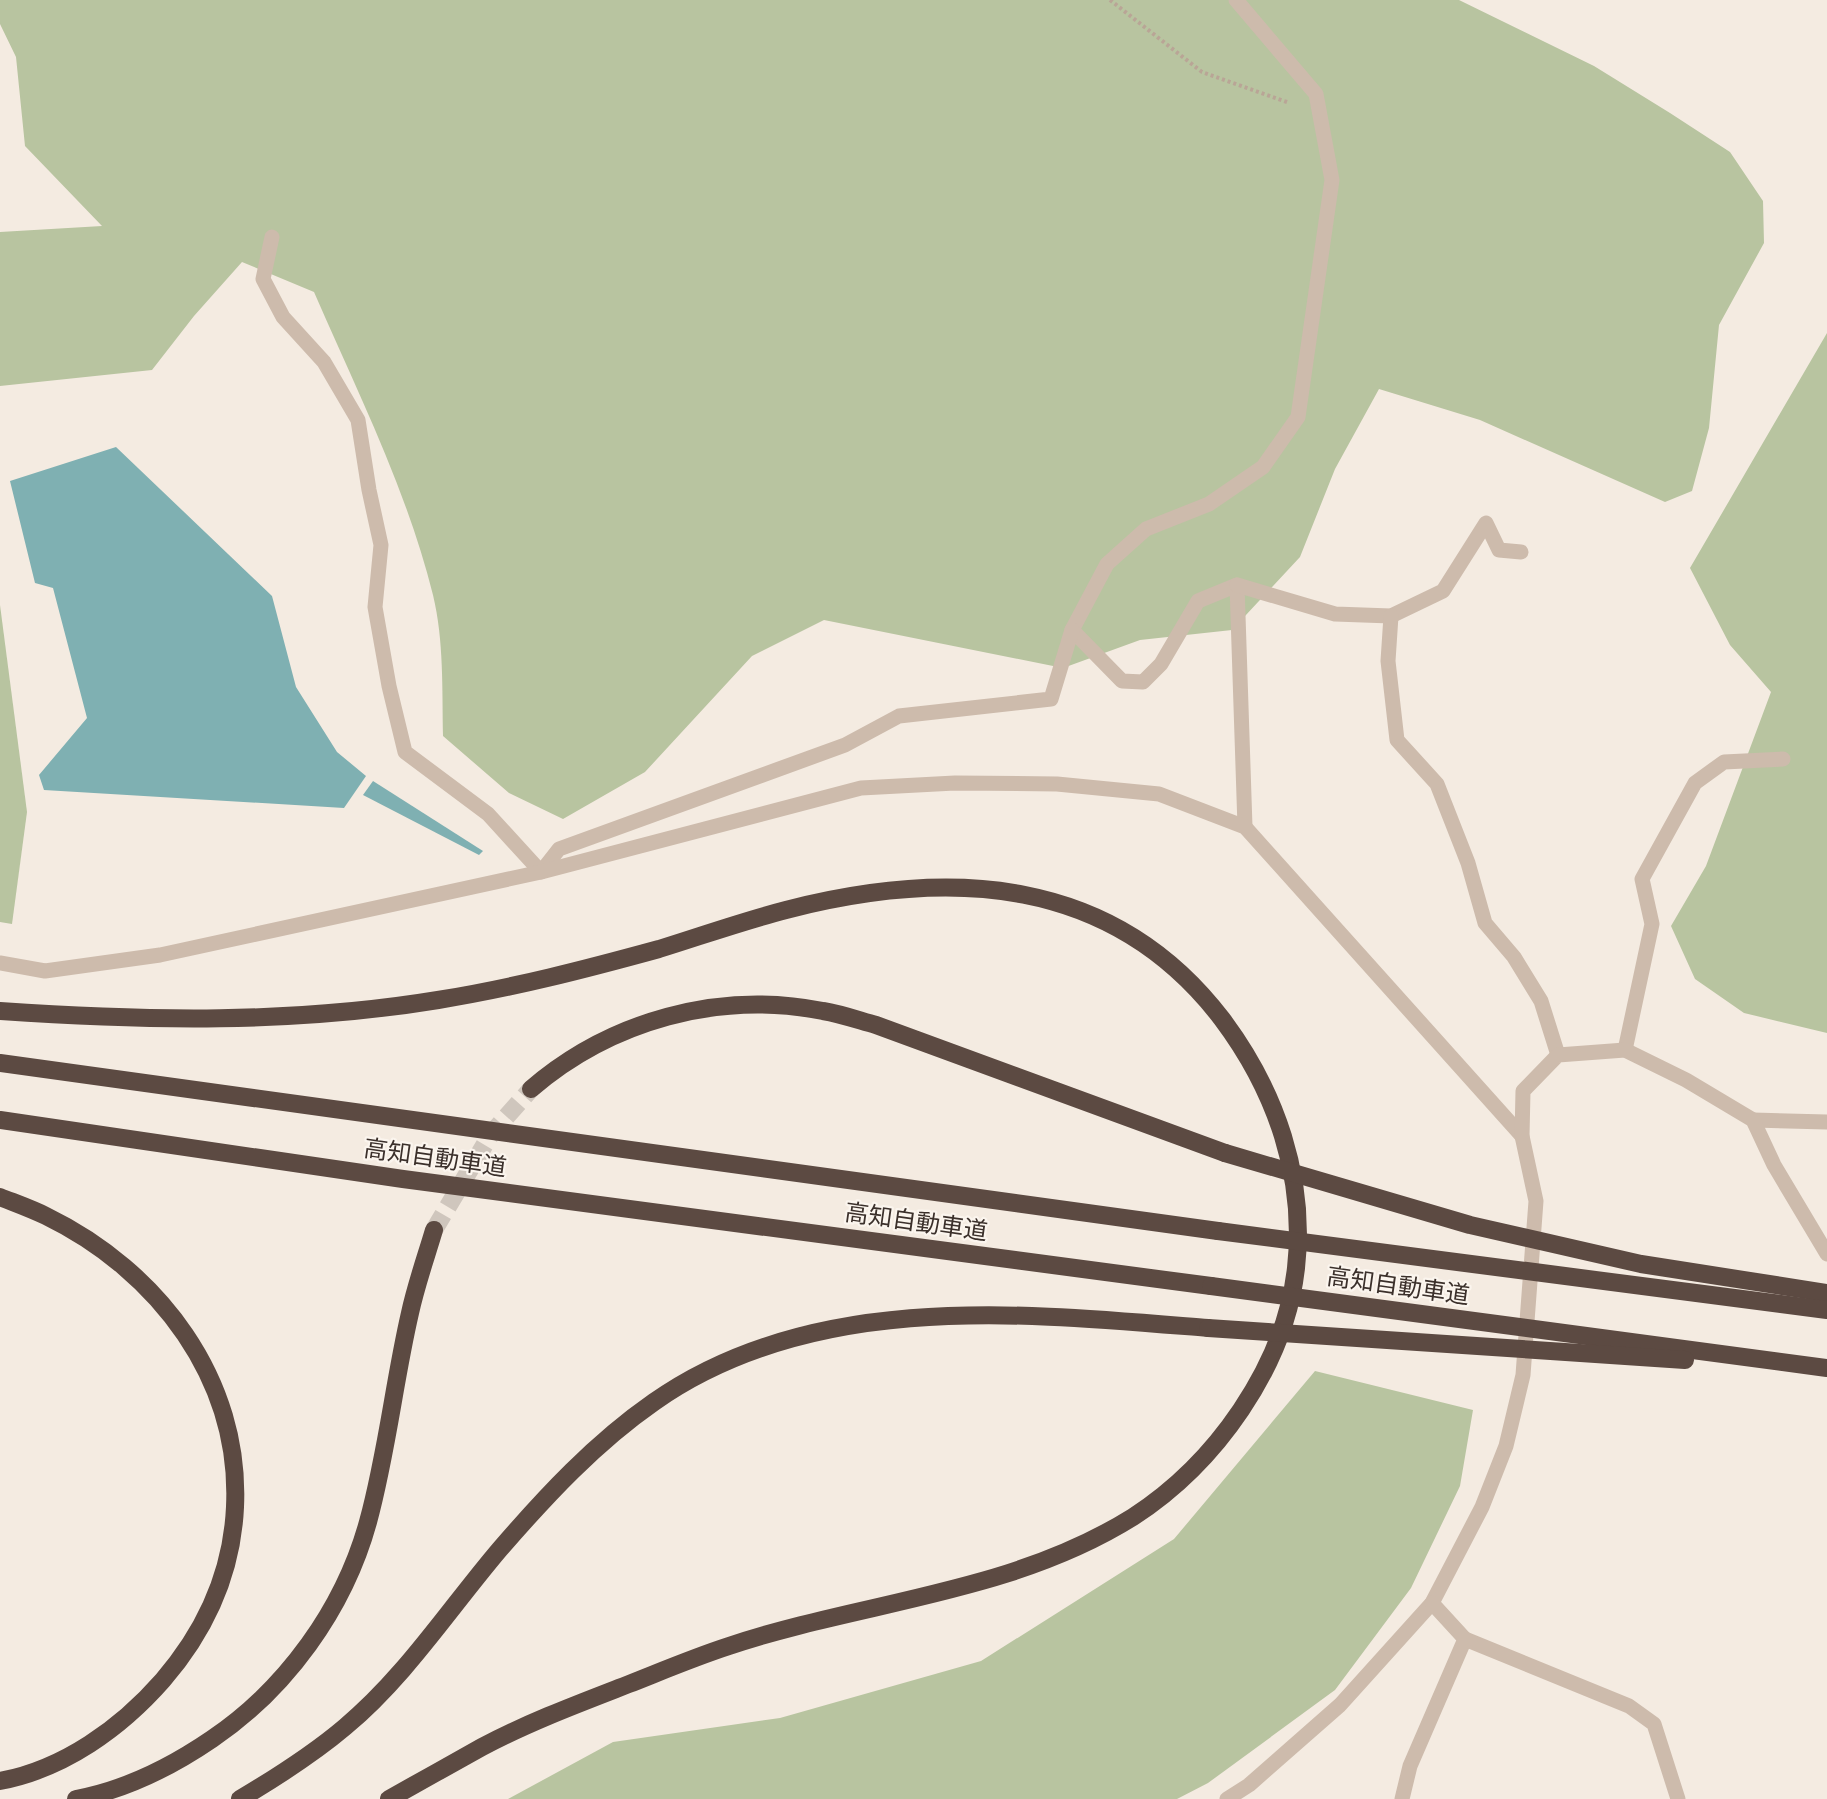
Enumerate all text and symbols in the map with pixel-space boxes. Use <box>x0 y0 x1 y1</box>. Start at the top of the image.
street label: 高知自動車道 <box>362 1135 508 1181</box>
street label: 高知自動車道 <box>843 1199 989 1245</box>
street label: 高知自動車道 <box>1325 1263 1471 1309</box>

